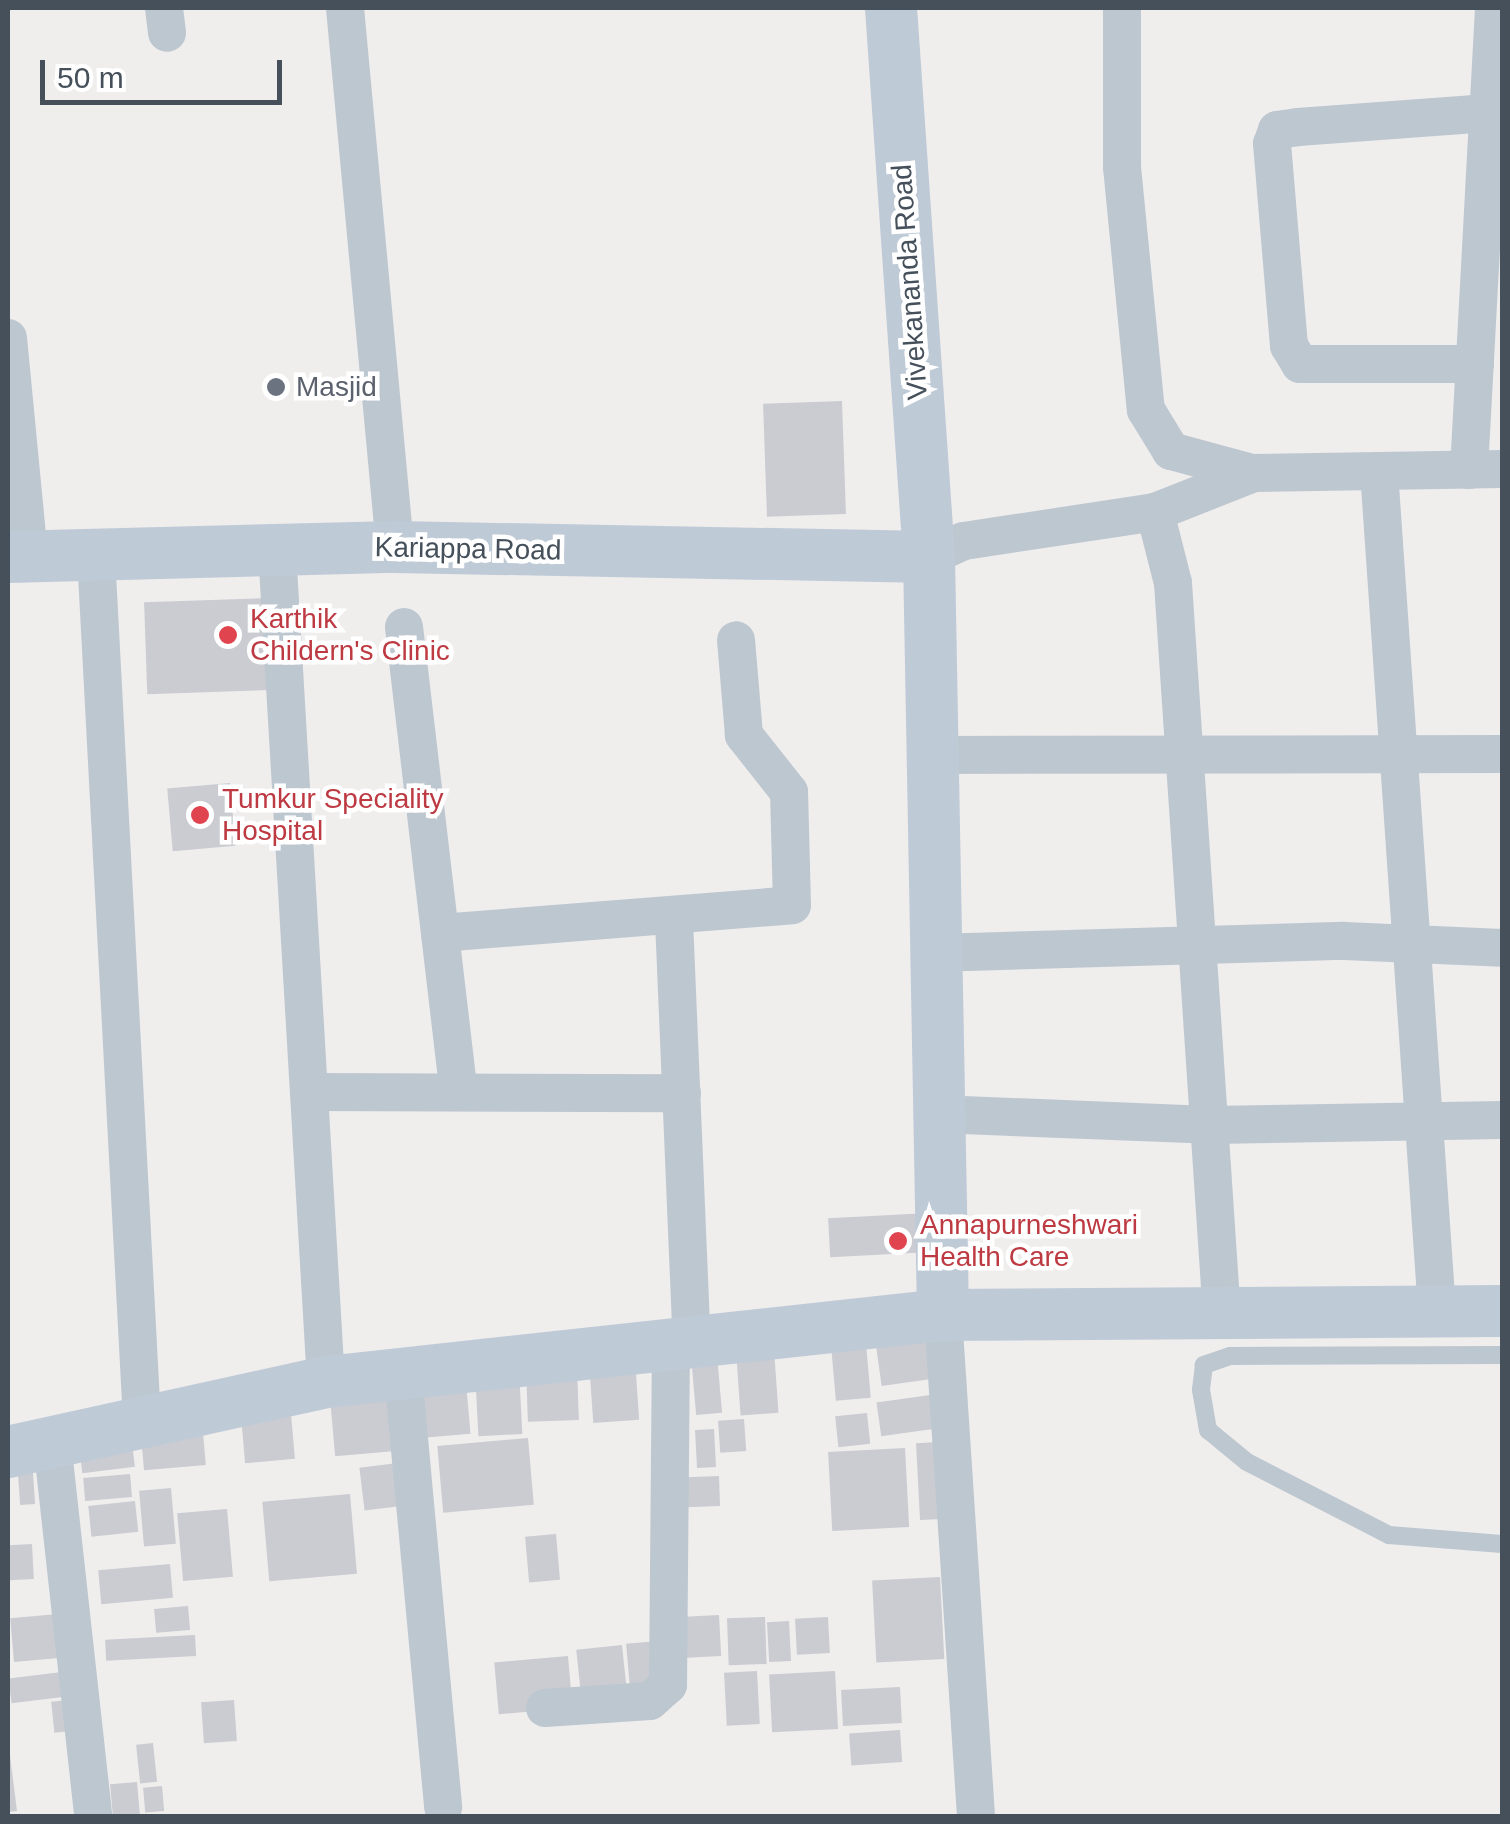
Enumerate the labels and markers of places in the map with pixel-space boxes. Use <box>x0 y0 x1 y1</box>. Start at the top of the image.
place label: Masjid <box>296 370 377 404</box>
marker: Masjid <box>265 376 287 398</box>
place label: Karthik Childern's Clinic <box>250 602 450 668</box>
marker: Karthik Childern's Clinic <box>215 622 241 648</box>
place label: Tumkur Speciality Hospital <box>222 782 443 848</box>
marker: Tumkur Speciality Hospital <box>187 802 213 828</box>
place label: Annapurneshwari Health Care <box>920 1208 1138 1274</box>
marker: Annapurneshwari Health Care <box>885 1228 911 1254</box>

